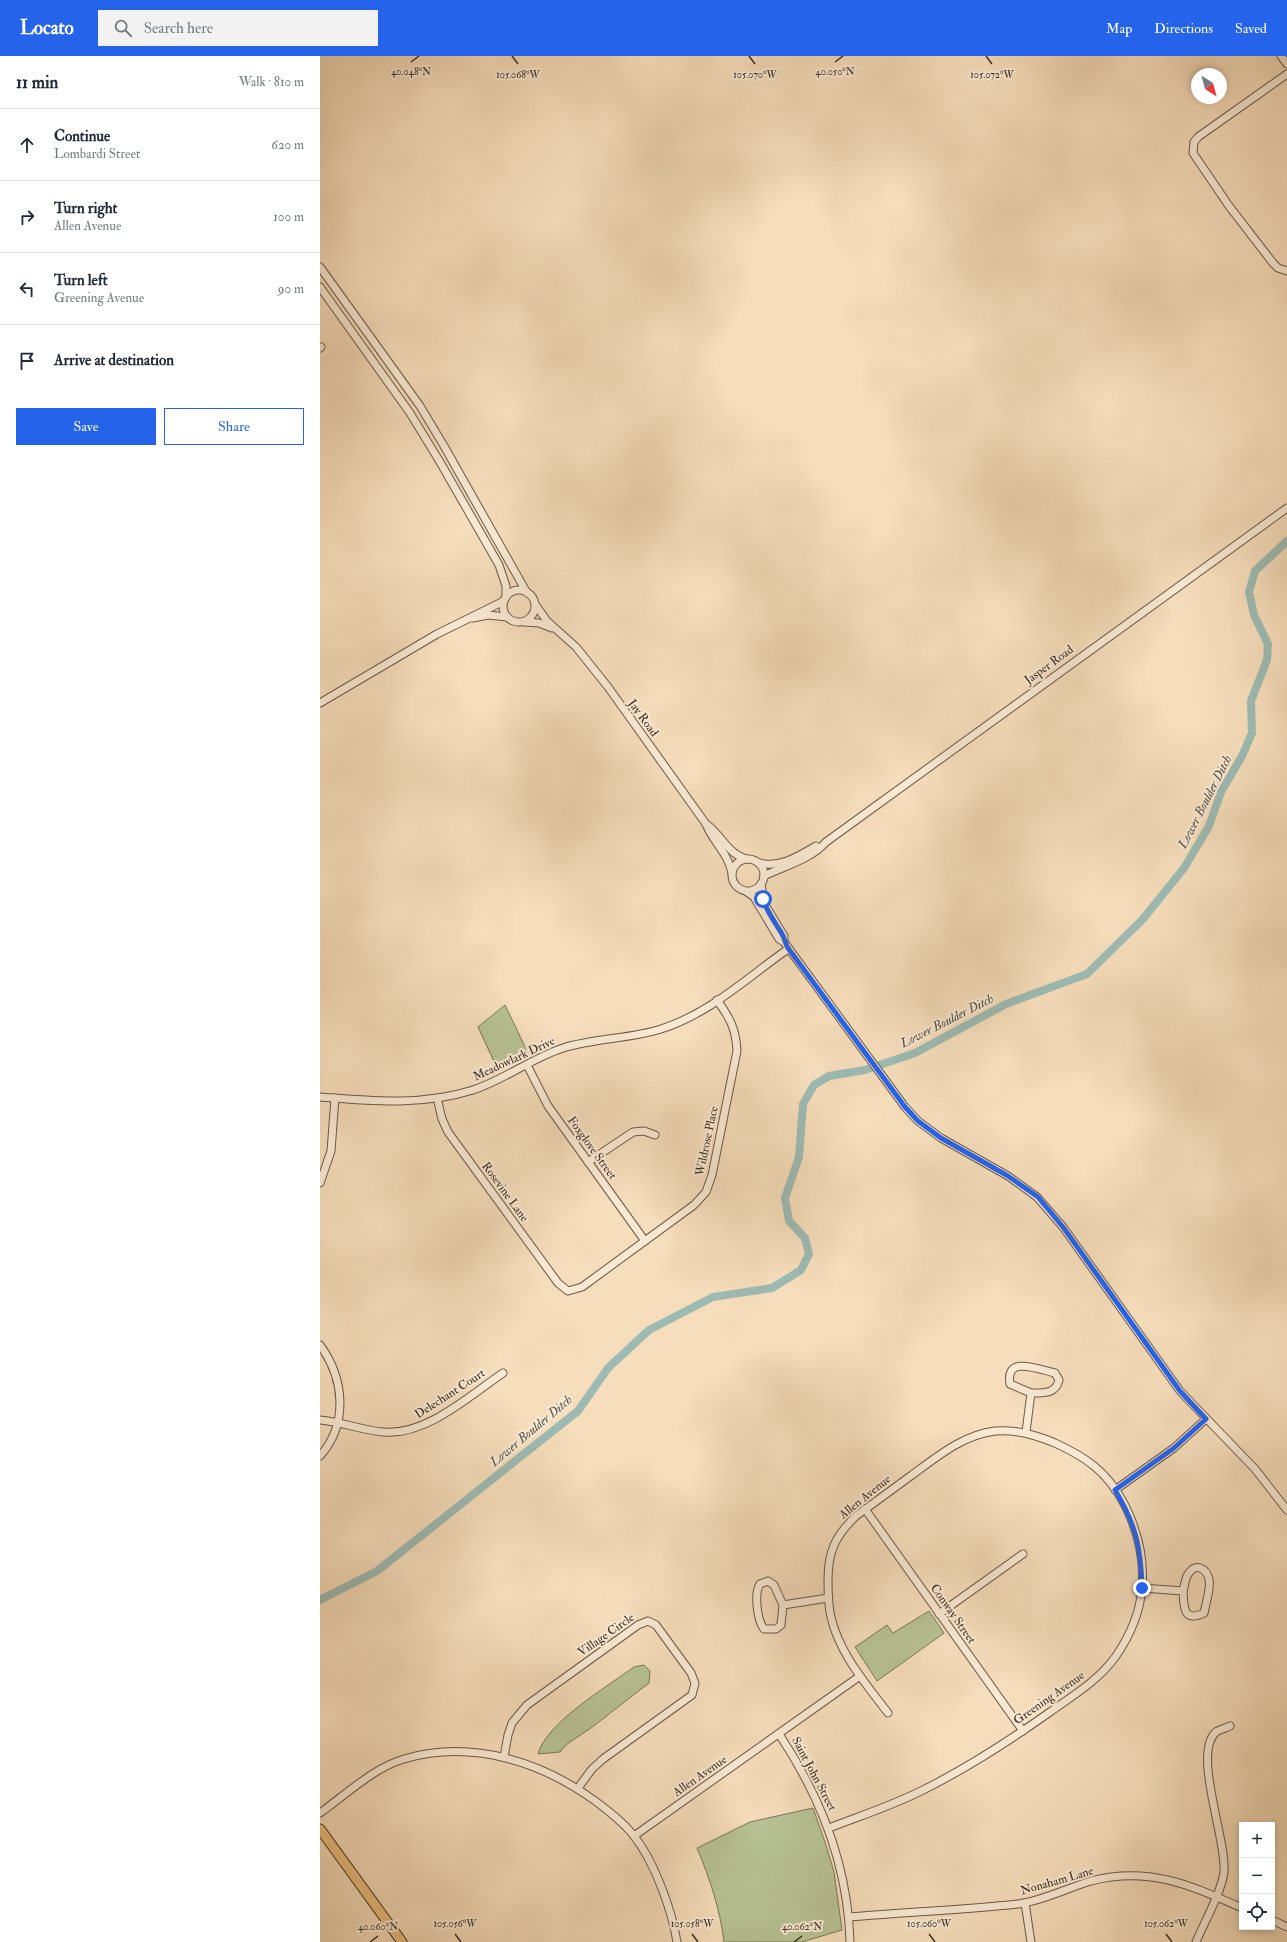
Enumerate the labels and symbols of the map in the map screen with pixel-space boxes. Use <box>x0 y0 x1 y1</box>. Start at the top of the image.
text: 40.048°N <box>391 66 431 78</box>
text: 40.050°N <box>815 66 855 78</box>
north arrow <box>1191 68 1227 104</box>
text: 105.068°W <box>496 69 541 81</box>
text: 105.070°W <box>733 69 777 81</box>
text: 105.072°W <box>970 69 1014 81</box>
street label: Jasper Road <box>1021 642 1076 688</box>
street label: Jay Road <box>624 696 662 740</box>
water label: Lower Boulder Ditch <box>1174 752 1236 852</box>
route start <box>754 890 772 908</box>
water label: Lower Boulder Ditch <box>897 990 997 1052</box>
street label: Meadowlark Drive <box>471 1034 557 1084</box>
street label: Wildrose Place <box>692 1105 722 1178</box>
street label: Foxglove Street <box>564 1114 620 1183</box>
street label: Rosevine Lane <box>478 1159 532 1225</box>
street label: Delechant Court <box>412 1366 488 1422</box>
water label: Lower Boulder Ditch <box>486 1392 576 1471</box>
street label: Allen Avenue <box>835 1472 894 1523</box>
route end <box>1133 1579 1151 1597</box>
street label: Conway Street <box>927 1581 979 1647</box>
street label: Village Circle <box>575 1610 637 1660</box>
street label: Greening Avenue <box>1011 1668 1087 1728</box>
street label: Saint John Street <box>788 1734 840 1814</box>
street label: Allen Avenue <box>669 1752 730 1801</box>
street label: Nonaham Lane <box>1019 1863 1095 1899</box>
text: 105.056°W <box>433 1918 477 1930</box>
text: 105.058°W <box>671 1918 714 1930</box>
text: 105.060°W <box>907 1918 952 1930</box>
text: 105.062°W <box>1144 1918 1189 1930</box>
text: 40.060°N <box>358 1921 398 1933</box>
text: 40.062°N <box>782 1921 822 1933</box>

